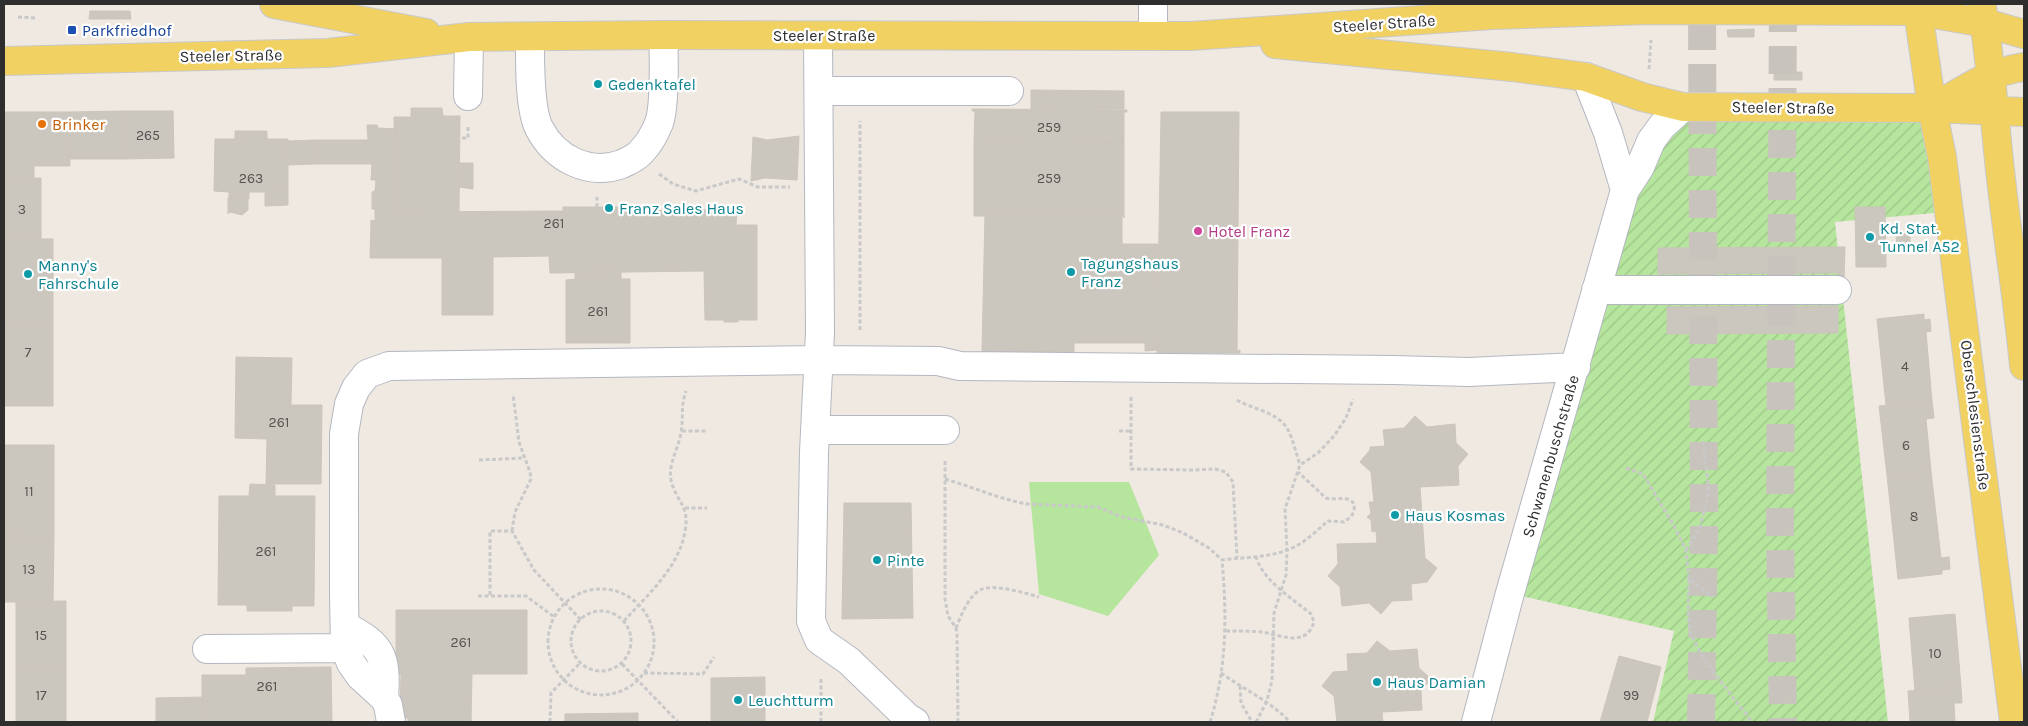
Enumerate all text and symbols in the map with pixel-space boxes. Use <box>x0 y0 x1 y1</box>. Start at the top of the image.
street label: Steeler Straße <box>1332 10 1436 37</box>
place label: Parkfriedhof <box>82 21 172 40</box>
marker: Parkfriedhof <box>66 24 78 36</box>
street label: Steeler Straße <box>773 26 875 45</box>
street label: Steeler Straße <box>179 45 283 66</box>
place label: Gedenktafel <box>608 75 696 94</box>
marker: Gedenktafel <box>592 78 604 90</box>
street label: Steeler Straße <box>1731 97 1835 118</box>
place label: Brinker <box>52 115 105 134</box>
marker: Brinker <box>36 118 48 130</box>
house number: 259 <box>1037 119 1061 136</box>
house number: 265 <box>136 127 160 144</box>
house number: 263 <box>239 170 263 187</box>
house number: 259 <box>1037 170 1061 187</box>
place label: Franz Sales Haus <box>619 199 744 218</box>
house number: 3 <box>18 201 26 218</box>
marker: Franz Sales Haus <box>603 202 615 214</box>
house number: 261 <box>544 215 564 232</box>
place label: Kd. Stat. Tunnel A52 <box>1880 219 1960 256</box>
place label: Hotel Franz <box>1208 222 1290 241</box>
marker: Hotel Franz <box>1192 225 1204 237</box>
marker: Kd. Stat. Tunnel A52 <box>1864 231 1876 243</box>
place label: Tagungshaus Franz <box>1081 254 1179 291</box>
place label: Manny's Fahrschule <box>38 256 119 293</box>
marker: Tagungshaus Franz <box>1065 266 1077 278</box>
marker: Manny's Fahrschule <box>22 268 34 280</box>
house number: 261 <box>588 303 608 320</box>
street label: Oberschlesienstraße <box>1957 339 1994 491</box>
house number: 7 <box>25 344 32 361</box>
house number: 4 <box>1901 358 1909 375</box>
street label: Schwanenbuschstraße <box>1518 373 1583 540</box>
house number: 261 <box>269 414 289 431</box>
house number: 6 <box>1902 437 1910 454</box>
house number: 11 <box>24 483 34 500</box>
place label: Haus Kosmas <box>1405 506 1505 525</box>
house number: 8 <box>1910 508 1918 525</box>
marker: Haus Kosmas <box>1389 509 1401 521</box>
house number: 261 <box>256 543 276 560</box>
place label: Pinte <box>887 551 925 570</box>
marker: Pinte <box>871 554 883 566</box>
house number: 13 <box>23 561 35 578</box>
house number: 15 <box>35 627 47 644</box>
house number: 261 <box>451 634 471 651</box>
house number: 10 <box>1929 645 1941 662</box>
place label: Haus Damian <box>1387 673 1486 692</box>
marker: Haus Damian <box>1371 676 1383 688</box>
house number: 261 <box>257 678 277 695</box>
house number: 17 <box>35 687 47 704</box>
house number: 99 <box>1623 687 1639 704</box>
place label: Leuchtturm <box>748 691 834 710</box>
marker: Leuchtturm <box>732 694 744 706</box>

